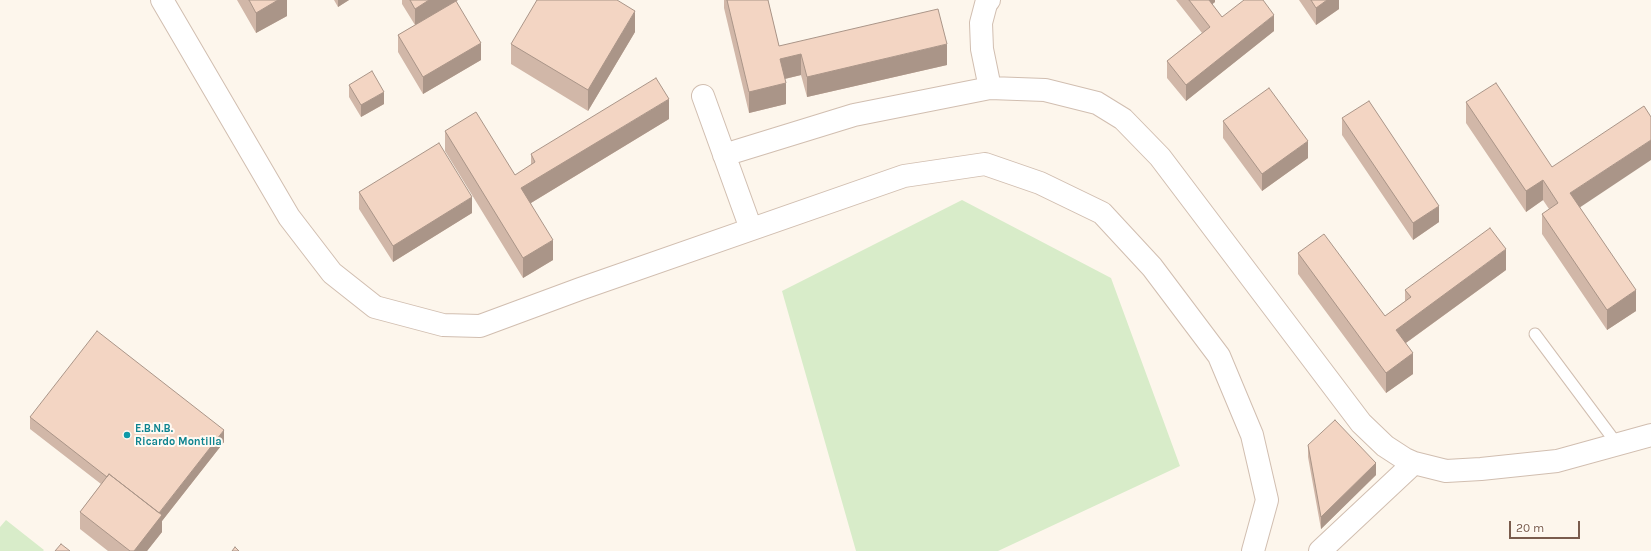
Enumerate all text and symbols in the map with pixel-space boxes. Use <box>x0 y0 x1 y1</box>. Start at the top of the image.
place label: E.B.N.B. Ricardo Montilla <box>135 422 222 448</box>
marker: E.B.N.B. Ricardo Montilla <box>122 430 132 440</box>
scale bar <box>1511 513 1582 539</box>
text: 20 m <box>1516 521 1544 535</box>

